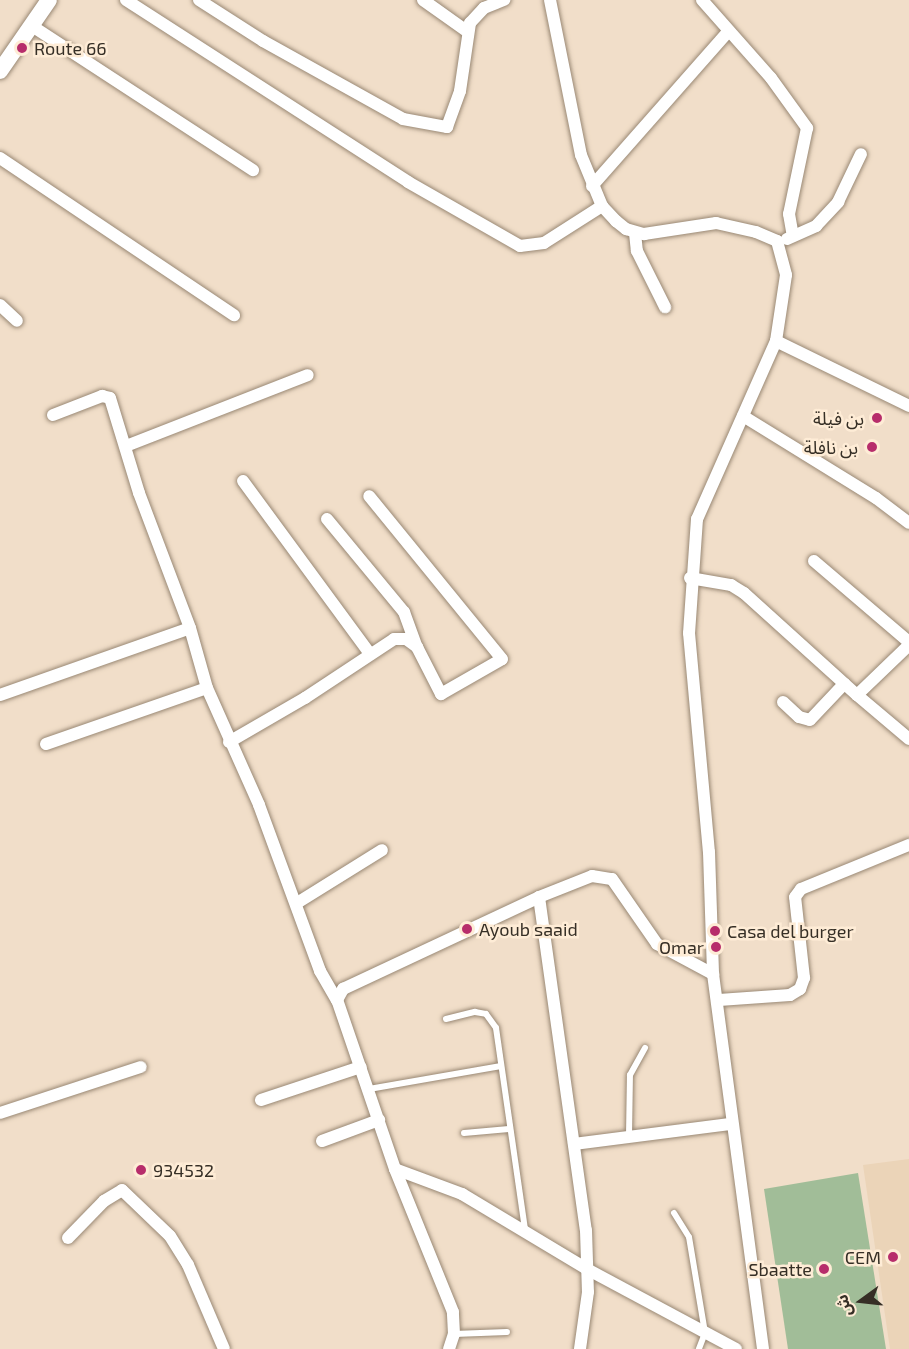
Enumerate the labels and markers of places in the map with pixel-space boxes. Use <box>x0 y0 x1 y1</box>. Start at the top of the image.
place label: Route 66 <box>34 37 107 59</box>
marker: Route 66 <box>15 41 29 55</box>
place label: بن فيلة <box>813 407 864 429</box>
marker: بن فيلة <box>868 409 886 427</box>
place label: بن نافلة <box>804 436 858 458</box>
marker: بن نافلة <box>863 438 881 456</box>
place label: Ayoub saaid <box>479 918 578 940</box>
place label: Casa del burger <box>727 920 854 942</box>
marker: Ayoub saaid <box>460 922 474 936</box>
marker: Casa del burger <box>708 924 722 938</box>
place label: Omar <box>659 936 704 958</box>
marker: Omar <box>709 940 723 954</box>
place label: 934532 <box>153 1159 214 1181</box>
marker: 934532 <box>134 1163 148 1177</box>
place label: CEM <box>845 1246 881 1268</box>
marker: CEM <box>886 1250 900 1264</box>
place label: Sbaatte <box>748 1258 812 1280</box>
marker: Sbaatte <box>817 1262 831 1276</box>

